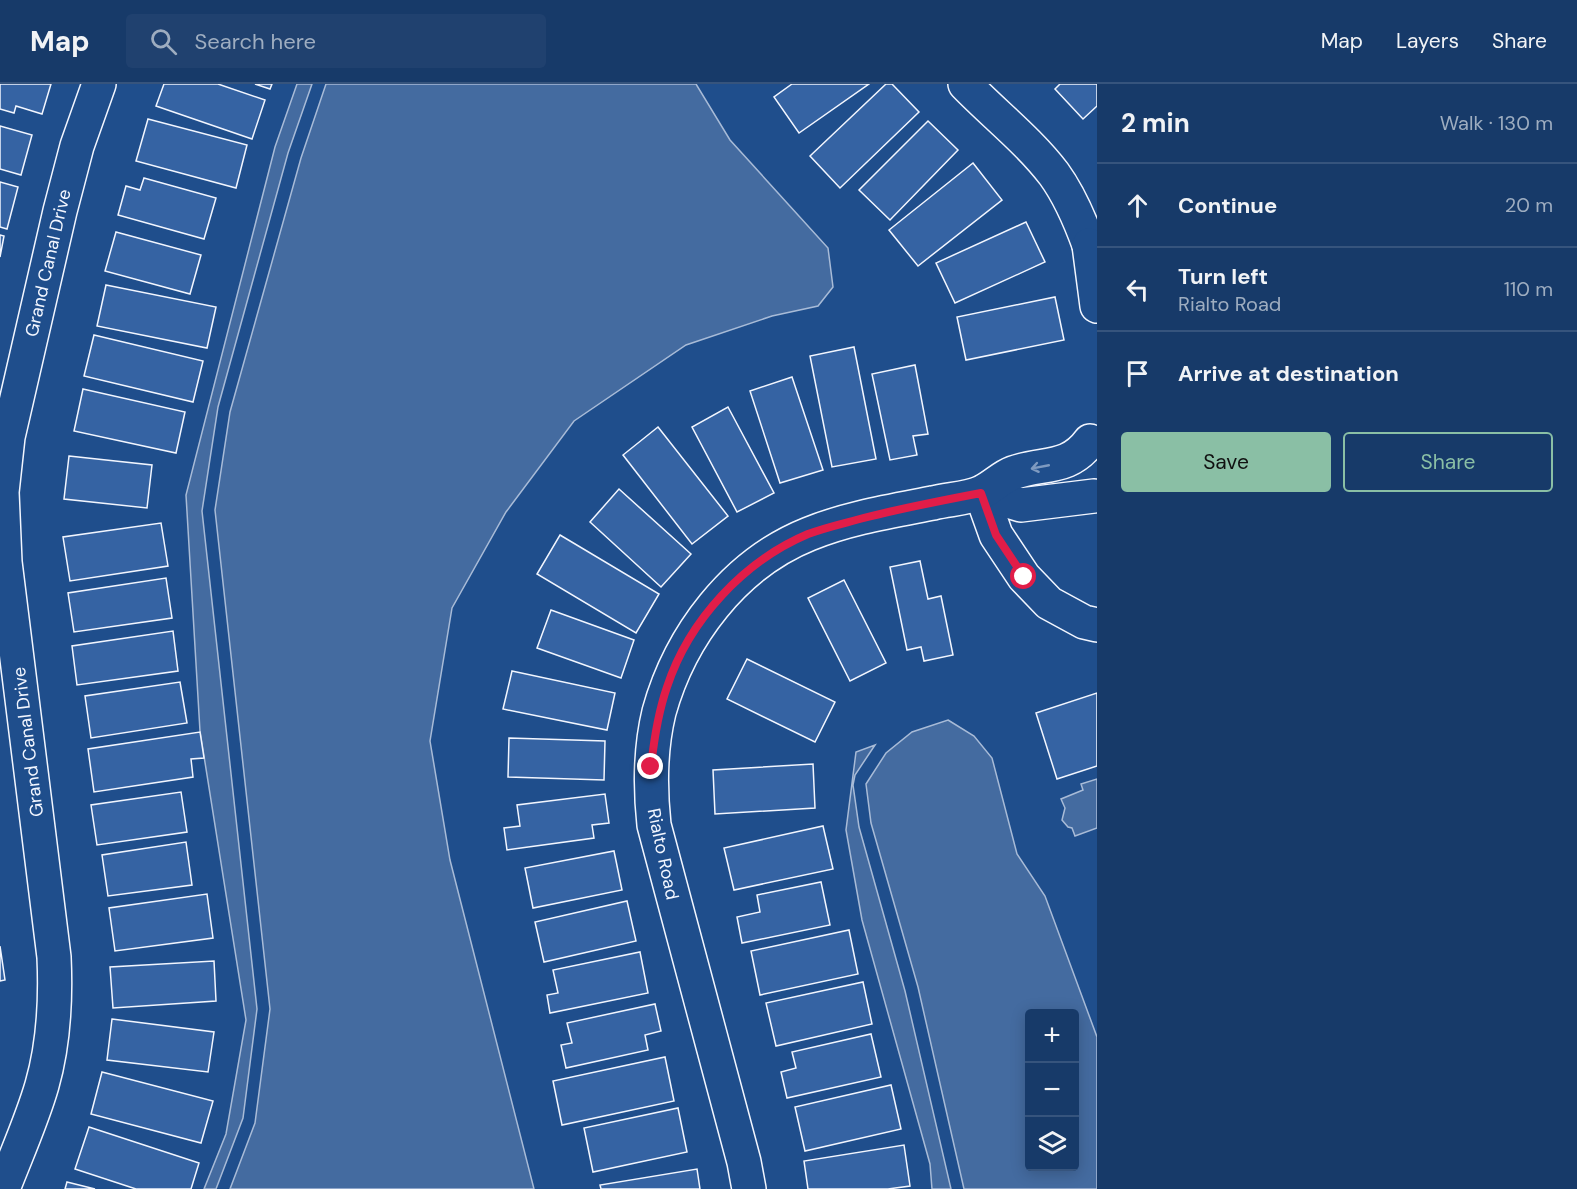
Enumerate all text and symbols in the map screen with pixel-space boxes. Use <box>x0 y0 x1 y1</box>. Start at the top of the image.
search box <box>126 14 546 68</box>
text: Map <box>30 23 90 60</box>
icon: search <box>147 25 180 58</box>
text: Search here <box>195 27 316 56</box>
text: Map <box>1321 27 1363 55</box>
text: Layers <box>1396 27 1459 55</box>
text: Share <box>1492 27 1547 55</box>
text: 2 min <box>1121 106 1190 140</box>
text: Walk · 130 m <box>1440 110 1553 136</box>
street label: Grand Canal Drive <box>19 187 77 339</box>
icon: ahead <box>1121 189 1154 222</box>
text: Continue <box>1178 191 1277 220</box>
text: 20 m <box>1505 192 1553 218</box>
text: Turn left <box>1178 262 1268 291</box>
icon: left <box>1121 273 1154 306</box>
text: 110 m <box>1504 276 1553 302</box>
text: Rialto Road <box>1178 291 1281 317</box>
icon: arrive <box>1121 357 1154 390</box>
text: Arrive at destination <box>1178 359 1399 388</box>
button: Save <box>1121 432 1331 492</box>
button: Share <box>1343 432 1553 492</box>
one-way arrow <box>1031 462 1050 473</box>
route start <box>1010 563 1036 589</box>
street label: Grand Canal Drive <box>7 666 49 818</box>
route end <box>637 753 663 779</box>
street label: Rialto Road <box>642 806 684 902</box>
map controls <box>1025 1009 1079 1171</box>
button: + <box>1025 1009 1079 1063</box>
button: − <box>1025 1063 1079 1117</box>
button: layers <box>1025 1117 1079 1171</box>

